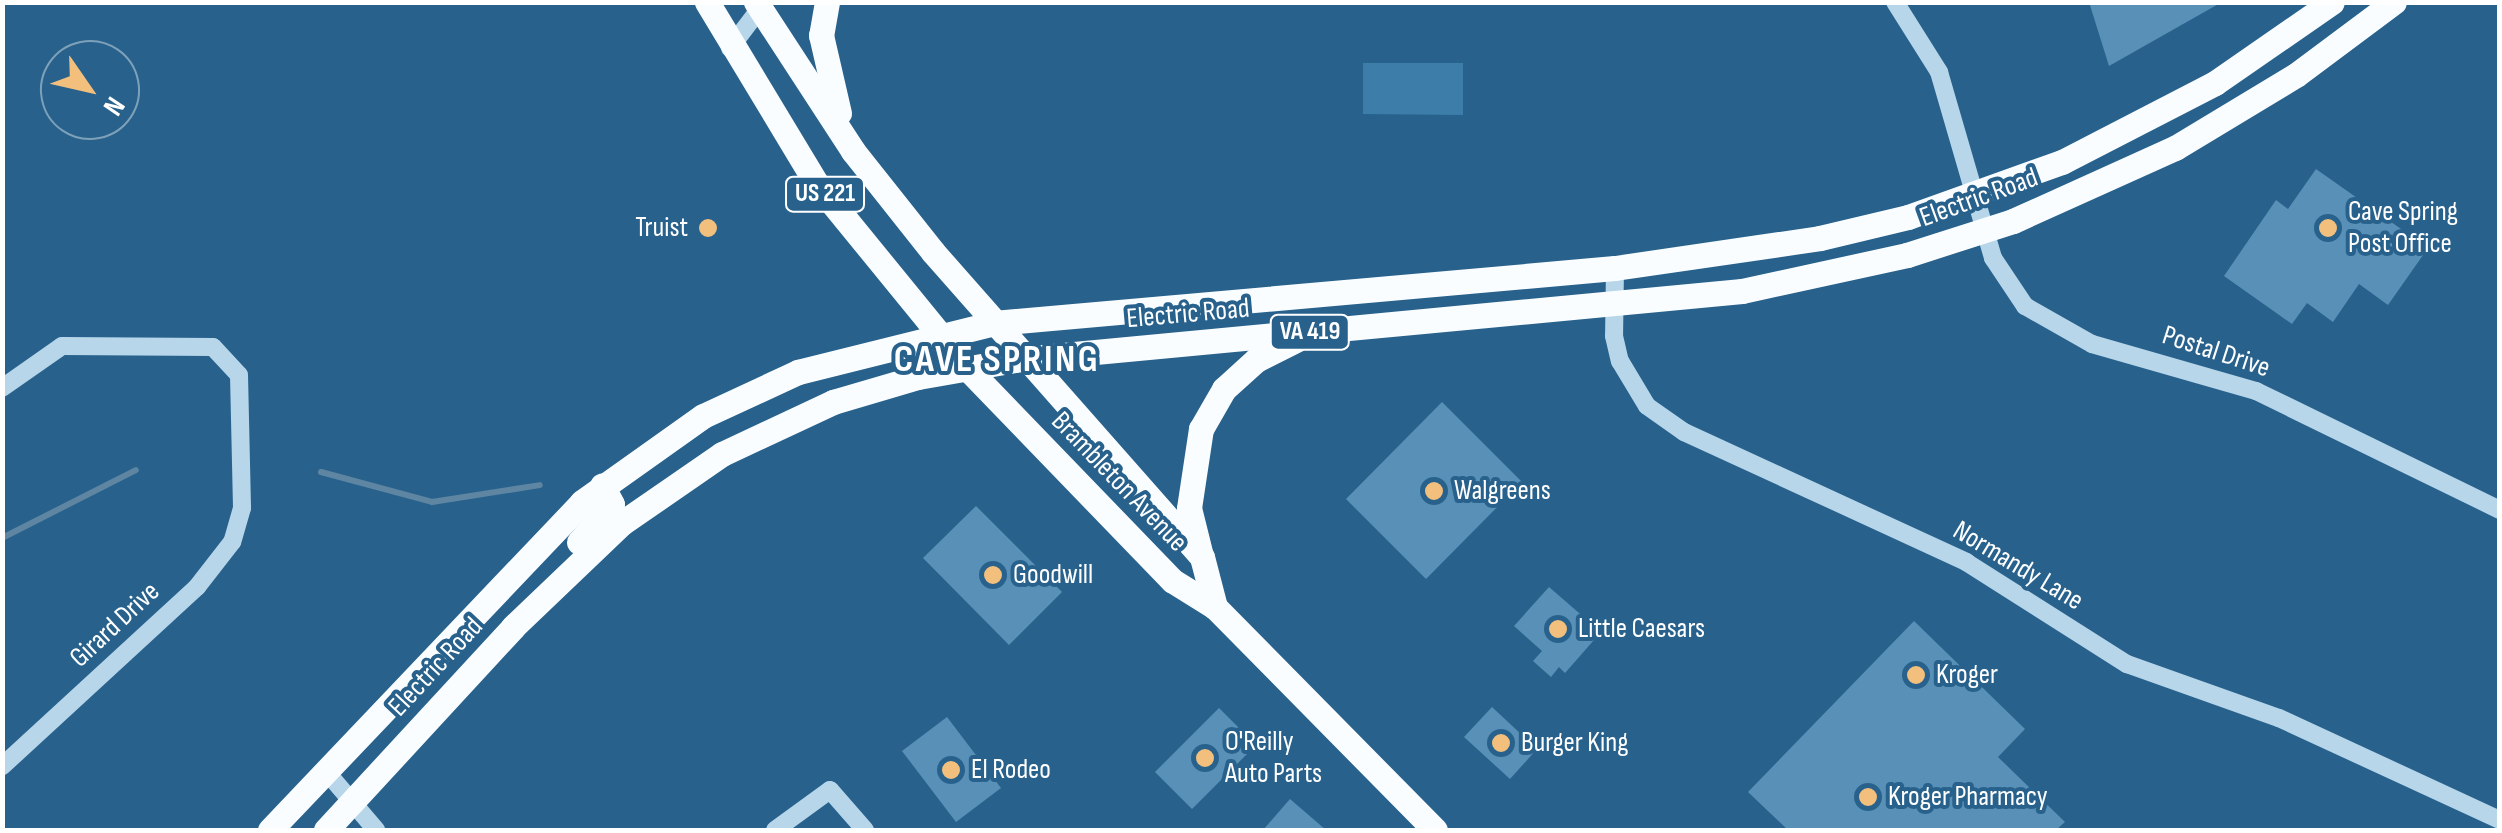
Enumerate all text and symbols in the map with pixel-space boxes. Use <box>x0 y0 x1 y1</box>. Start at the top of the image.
north arrow <box>40 40 140 140</box>
text: N <box>96 91 131 121</box>
street label: Electric Road <box>1915 161 2043 235</box>
road number: US 221 <box>785 174 865 214</box>
place label: Cave Spring Post Office <box>2348 195 2458 261</box>
place label: Truist <box>635 211 688 245</box>
marker: Truist <box>697 217 719 239</box>
marker: Cave Spring Post Office <box>2317 217 2339 239</box>
street label: Electric Road <box>1125 292 1251 336</box>
road number: VA 419 <box>1268 312 1352 352</box>
street label: Postal Drive <box>2158 319 2274 385</box>
district label: CAVE SPRING <box>894 337 1100 383</box>
street label: Brambleton Avenue <box>1044 405 1194 559</box>
place label: Walgreens <box>1454 474 1551 508</box>
marker: Walgreens <box>1423 480 1445 502</box>
street label: Normandy Lane <box>1947 514 2089 618</box>
place label: Goodwill <box>1013 558 1093 592</box>
marker: Goodwill <box>982 564 1004 586</box>
street label: Girard Drive <box>63 575 167 675</box>
street label: Electric Road <box>382 611 490 723</box>
place label: Little Caesars <box>1578 612 1705 646</box>
marker: Little Caesars <box>1547 618 1569 640</box>
place label: Kroger <box>1936 658 1998 692</box>
marker: Kroger <box>1905 664 1927 686</box>
place label: O'Reilly Auto Parts <box>1225 725 1322 791</box>
place label: Burger King <box>1521 726 1628 760</box>
marker: Burger King <box>1490 732 1512 754</box>
marker: O'Reilly Auto Parts <box>1194 747 1216 769</box>
place label: El Rodeo <box>971 753 1051 787</box>
marker: El Rodeo <box>940 759 962 781</box>
place label: Kroger Pharmacy <box>1888 780 2048 814</box>
marker: Kroger Pharmacy <box>1857 786 1879 808</box>

